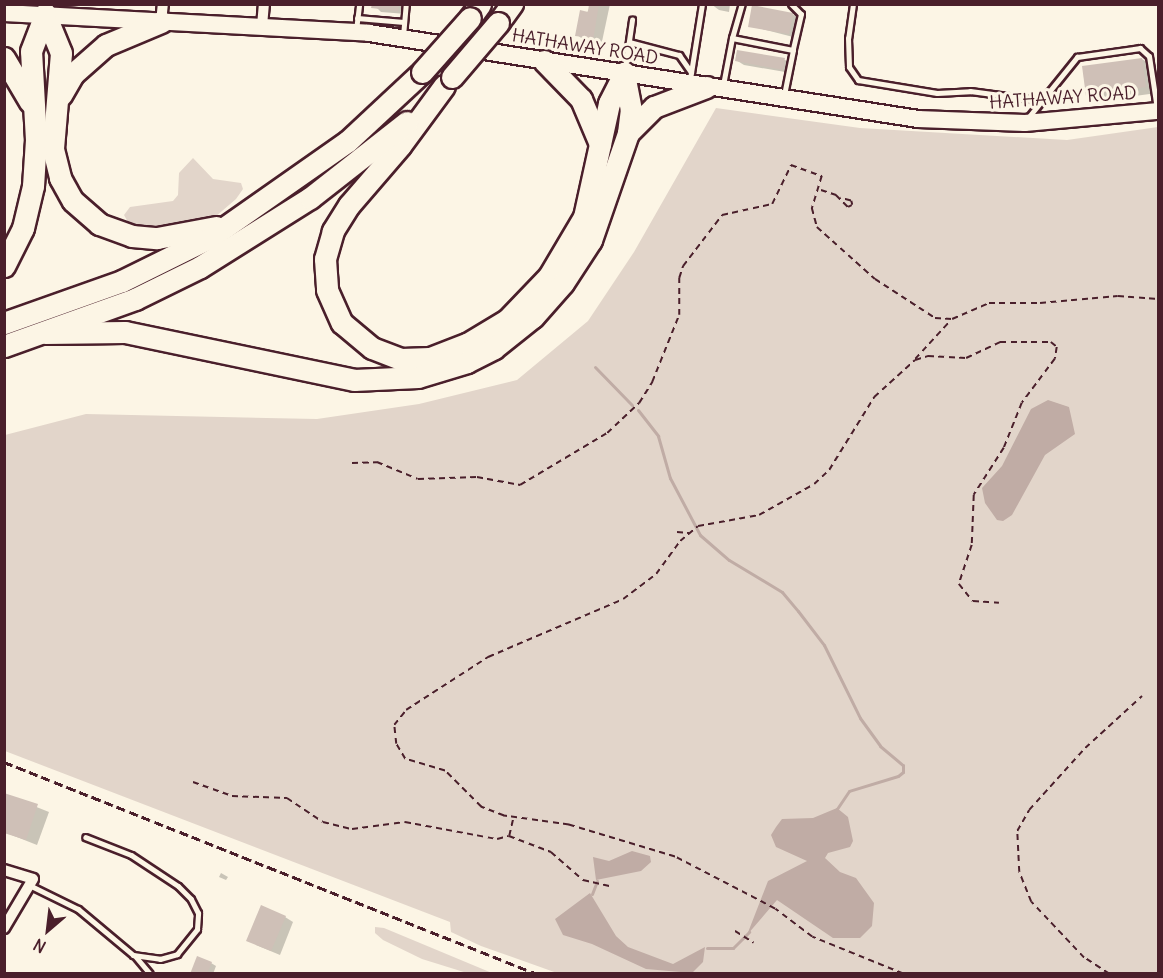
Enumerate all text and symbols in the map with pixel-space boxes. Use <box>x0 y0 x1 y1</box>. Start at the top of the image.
street label: HATHAWAY ROAD <box>510 25 660 69</box>
street label: HATHAWAY ROAD <box>989 82 1137 114</box>
north arrow <box>18 900 78 960</box>
text: N <box>30 934 49 957</box>

